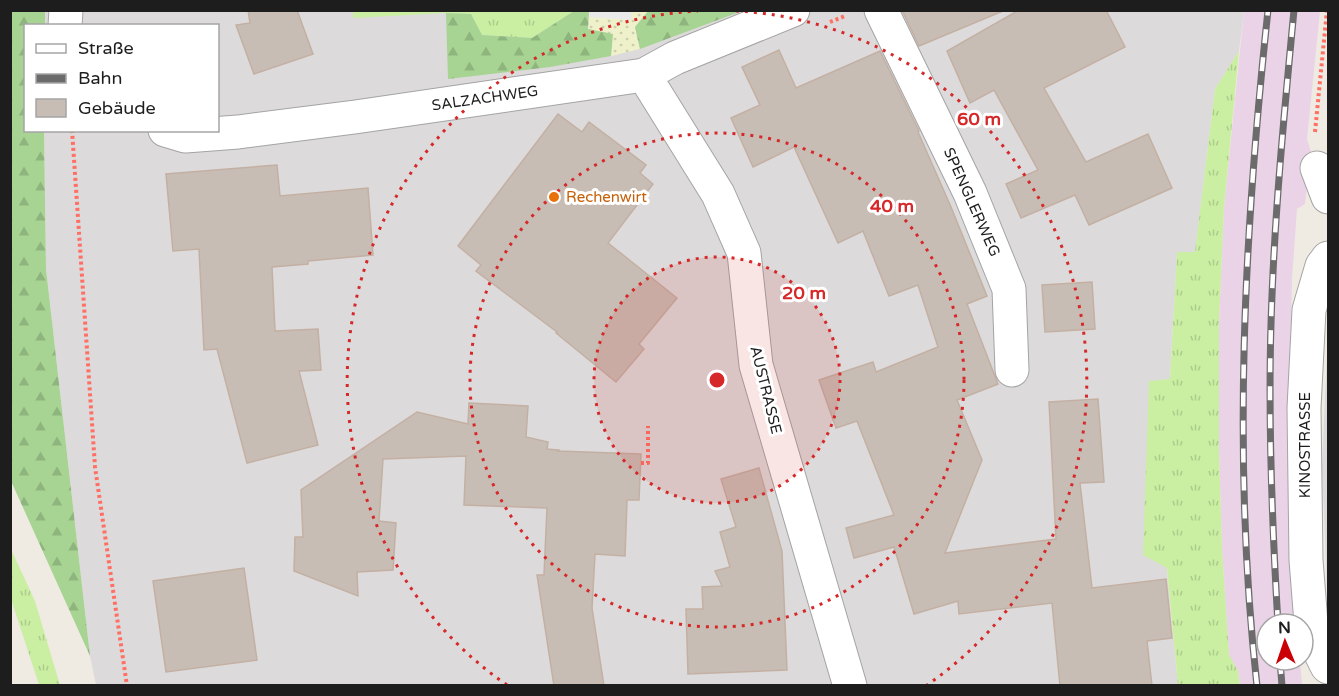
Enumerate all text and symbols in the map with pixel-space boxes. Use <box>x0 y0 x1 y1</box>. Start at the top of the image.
legend <box>24 24 219 132</box>
text: Straße <box>78 37 134 59</box>
text: Bahn <box>78 67 123 89</box>
street label: SALZACHWEG <box>431 82 539 114</box>
text: Gebäude <box>78 97 156 119</box>
text: 60 m <box>957 108 1001 130</box>
street label: SPENGLERWEG <box>940 145 1004 259</box>
place label: Rechenwirt <box>566 188 647 206</box>
marker: Rechenwirt <box>547 190 561 204</box>
text: 40 m <box>870 195 914 217</box>
text: 20 m <box>782 282 826 304</box>
street label: AUSTRASSE <box>746 344 786 436</box>
centre of rings <box>707 370 727 390</box>
street label: KINOSTRASSE <box>1296 392 1314 498</box>
north arrow <box>1255 612 1315 672</box>
text: N <box>1278 618 1291 638</box>

